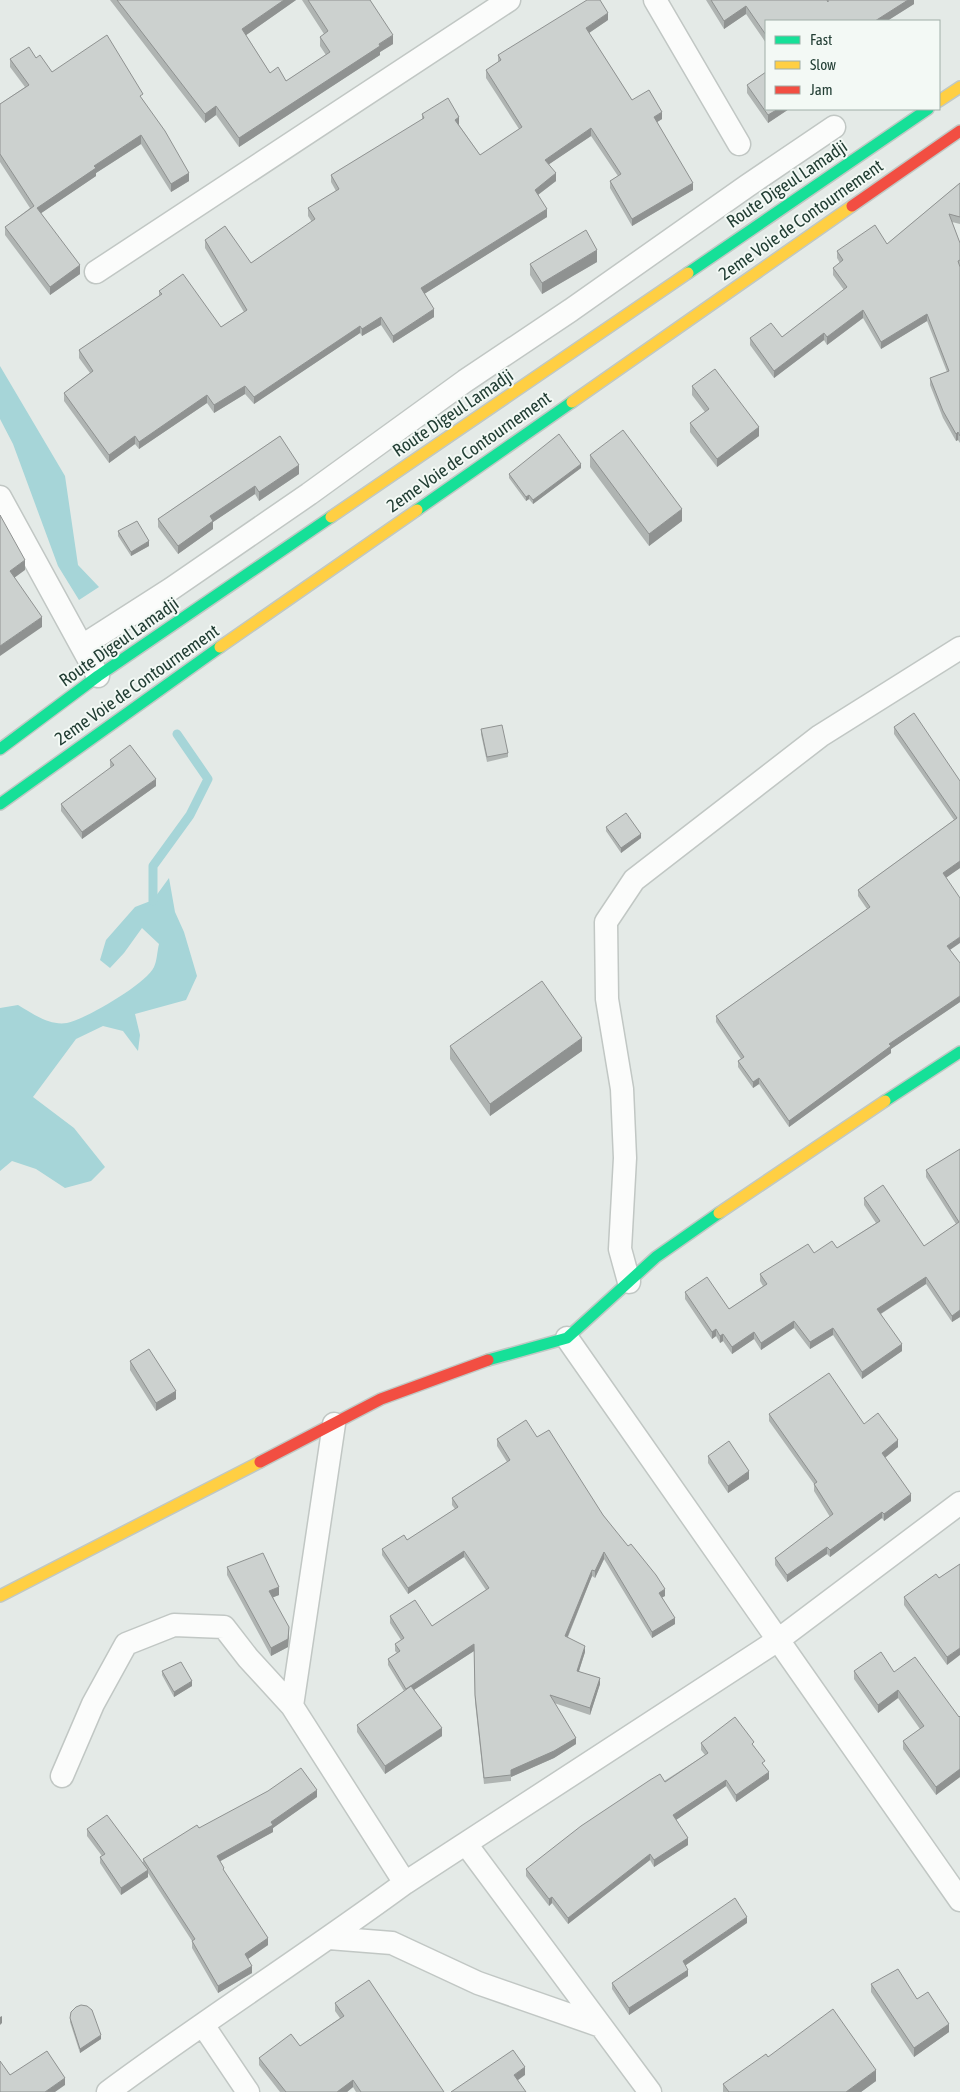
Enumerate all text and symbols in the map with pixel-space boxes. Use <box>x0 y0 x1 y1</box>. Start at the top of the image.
legend <box>765 20 940 110</box>
text: Fast <box>810 31 832 48</box>
text: Slow <box>810 56 836 73</box>
text: Jam <box>810 81 833 98</box>
street label: Route Digeul Lamadji <box>722 135 851 232</box>
street label: 2eme Voie de Contournement <box>715 155 887 284</box>
street label: Route Digeul Lamadji <box>388 364 517 461</box>
street label: 2eme Voie de Contournement <box>383 387 555 516</box>
street label: Route Digeul Lamadji <box>55 593 182 691</box>
street label: 2eme Voie de Contournement <box>51 620 223 749</box>

